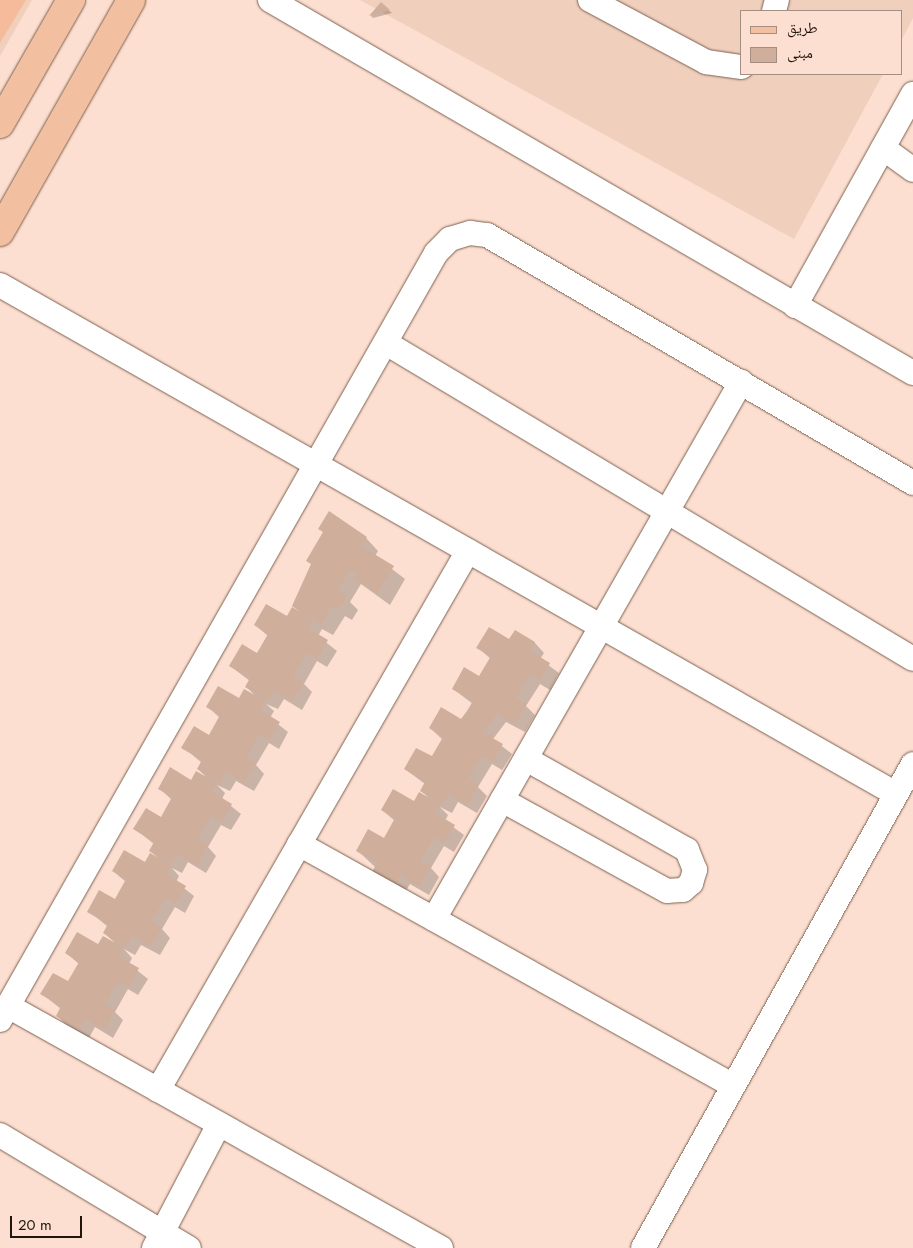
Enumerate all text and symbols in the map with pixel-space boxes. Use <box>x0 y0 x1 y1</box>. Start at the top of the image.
legend <box>740 10 903 75</box>
text: طريق <box>787 17 818 39</box>
text: مبنى <box>787 42 813 64</box>
scale bar <box>12 1206 85 1238</box>
text: 20 m <box>18 1214 52 1236</box>

